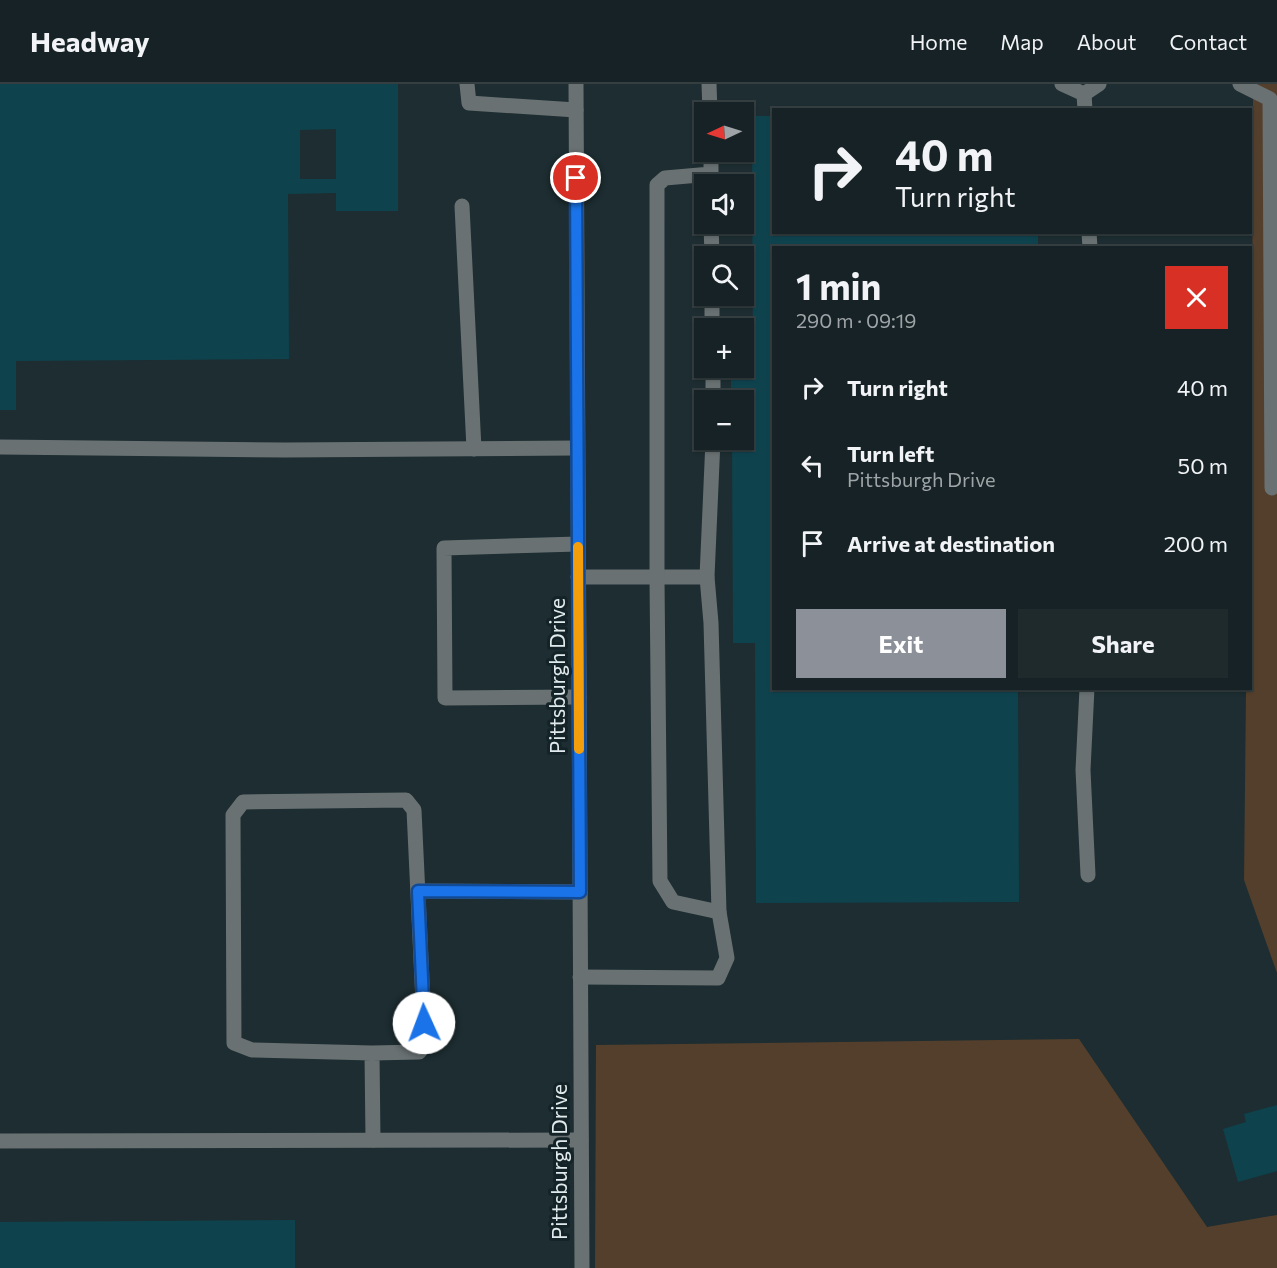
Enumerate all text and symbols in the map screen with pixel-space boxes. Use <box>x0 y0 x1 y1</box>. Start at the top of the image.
text: Headway <box>30 24 150 58</box>
text: Home <box>910 29 967 54</box>
text: Map <box>1000 29 1044 54</box>
text: About <box>1077 29 1136 54</box>
text: Contact <box>1169 29 1247 54</box>
north arrow <box>694 102 754 162</box>
map controls <box>694 102 754 450</box>
text: 40 m <box>895 128 993 180</box>
icon: right <box>796 132 874 210</box>
pin <box>550 152 601 203</box>
icon: arrive <box>559 161 592 194</box>
button: sound <box>694 174 754 234</box>
text: Turn right <box>895 180 1015 213</box>
button: search <box>694 246 754 306</box>
text: 1 min <box>796 263 881 307</box>
button: close <box>1165 266 1228 329</box>
text: 290 m · 09:19 <box>796 308 917 332</box>
button: + <box>694 318 754 378</box>
icon: right <box>796 371 829 404</box>
text: Turn right <box>847 374 948 401</box>
text: 40 m <box>1177 374 1228 401</box>
button: − <box>694 390 754 450</box>
text: Turn left <box>847 440 934 467</box>
icon: left <box>796 449 829 482</box>
text: 50 m <box>1178 452 1228 479</box>
text: Pittsburgh Drive <box>847 467 996 491</box>
icon: arrive <box>796 527 829 560</box>
text: Arrive at destination <box>847 530 1055 557</box>
text: 200 m <box>1164 530 1228 557</box>
street label: Pittsburgh Drive <box>544 598 569 754</box>
button: Exit <box>796 609 1006 678</box>
button: Share <box>1018 609 1228 678</box>
position arrow <box>392 991 456 1055</box>
street label: Pittsburgh Drive <box>546 1084 571 1240</box>

